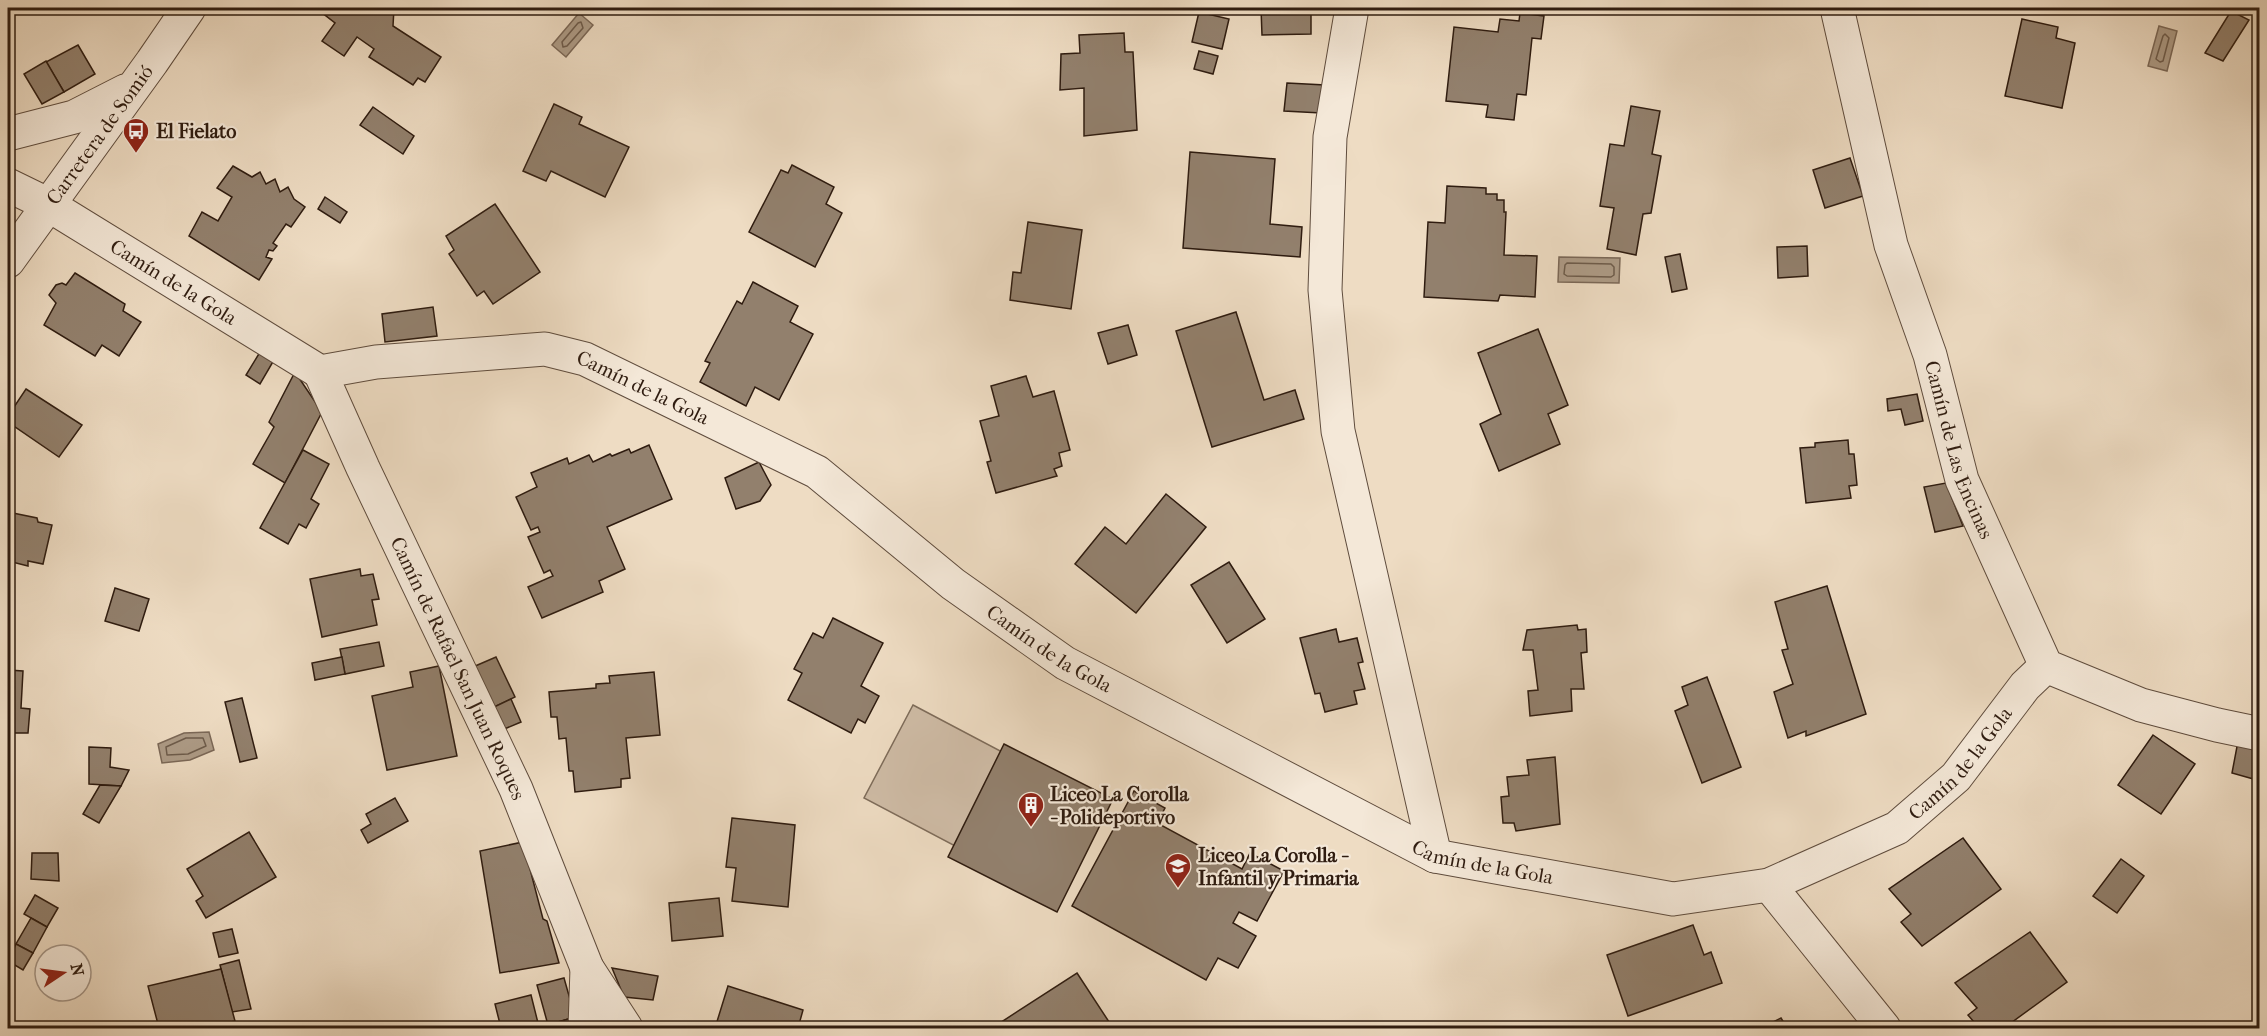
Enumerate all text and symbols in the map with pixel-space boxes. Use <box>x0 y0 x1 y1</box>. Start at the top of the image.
street label: Carretera de Somió <box>42 61 158 209</box>
bus stop icon: El Fielato <box>121 116 151 154</box>
place label: El Fielato <box>156 120 236 143</box>
street label: Camín de la Gola <box>106 235 241 330</box>
street label: Camín de la Gola <box>575 346 713 430</box>
street label: Camín de Las Encinas <box>1920 358 1998 543</box>
street label: Camín de Rafael San Juan Roques <box>386 533 530 803</box>
street label: Camín de la Gola <box>982 600 1116 698</box>
street label: Camín de la Gola <box>1904 702 2017 825</box>
place label: Liceo La Corolla - Polideportivo <box>1050 783 1190 829</box>
building icon: Liceo La Corolla - Polideportivo <box>1016 790 1046 828</box>
street label: Camín de la Gola <box>1408 835 1556 889</box>
place label: Liceo La Corolla - Infantil y Primaria <box>1198 844 1359 890</box>
school or university icon: Liceo La Corolla - Infantil y Primaria <box>1163 851 1193 889</box>
north arrow <box>33 943 93 1003</box>
text: N <box>67 962 88 979</box>

